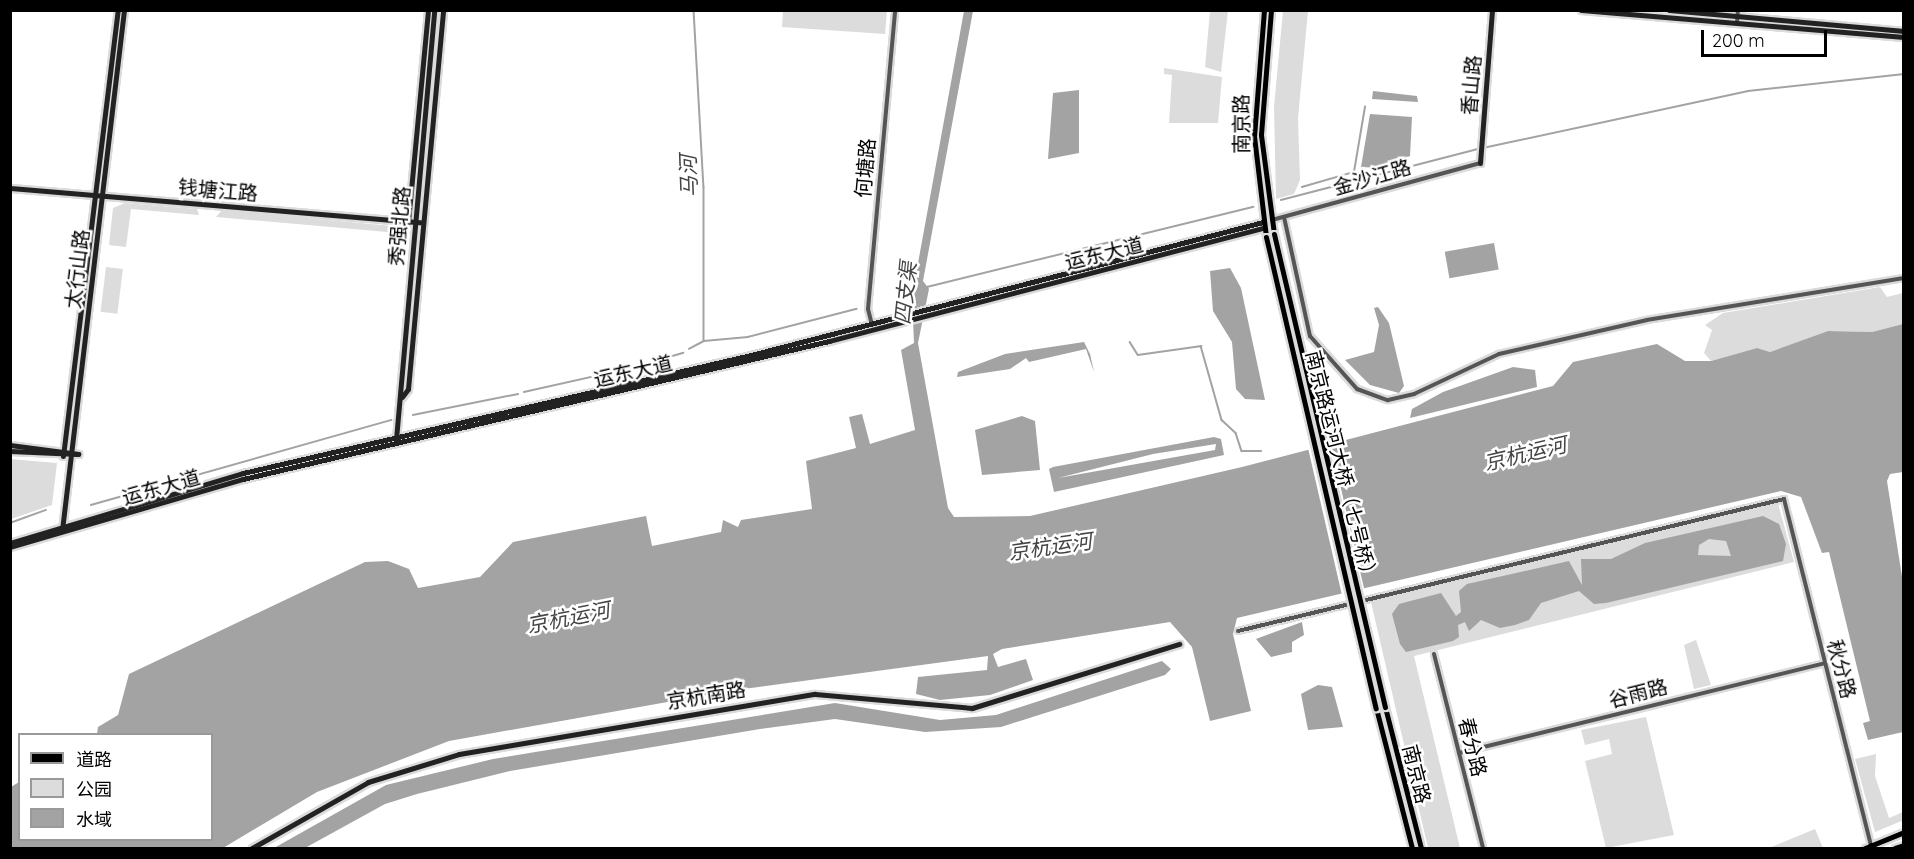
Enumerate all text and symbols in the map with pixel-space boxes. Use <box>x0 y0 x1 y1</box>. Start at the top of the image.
scale bar <box>1704 18 1830 56</box>
text: 200 m <box>1712 29 1765 52</box>
street label: 香山路 <box>1456 54 1486 116</box>
street label: 南京路 <box>1229 94 1253 154</box>
street label: 何塘路 <box>850 137 880 199</box>
street label: 金沙江路 <box>1330 154 1414 200</box>
water label: 马河 <box>675 155 701 197</box>
street label: 钱塘江路 <box>177 175 259 205</box>
street label: 秀强北路 <box>384 185 414 267</box>
street label: 太行山路 <box>60 228 94 310</box>
street label: 运东大道 <box>1062 232 1146 274</box>
water label: 四支渠 <box>889 260 921 326</box>
street label: 南京路运河大桥（七号桥） <box>1301 348 1383 586</box>
street label: 运东大道 <box>591 350 675 392</box>
water label: 京杭运河 <box>1481 431 1569 475</box>
street label: 运东大道 <box>119 464 203 510</box>
water label: 京杭运河 <box>1007 528 1093 564</box>
water label: 京杭运河 <box>524 597 612 637</box>
street label: 秋分路 <box>1823 637 1861 701</box>
street label: 谷雨路 <box>1606 674 1670 712</box>
street label: 京杭南路 <box>665 677 747 713</box>
street label: 春分路 <box>1454 715 1492 779</box>
legend <box>18 733 213 841</box>
street label: 南京路 <box>1398 742 1436 806</box>
text: 道路 <box>76 748 112 771</box>
text: 公园 <box>76 778 112 801</box>
text: 水域 <box>76 808 112 831</box>

